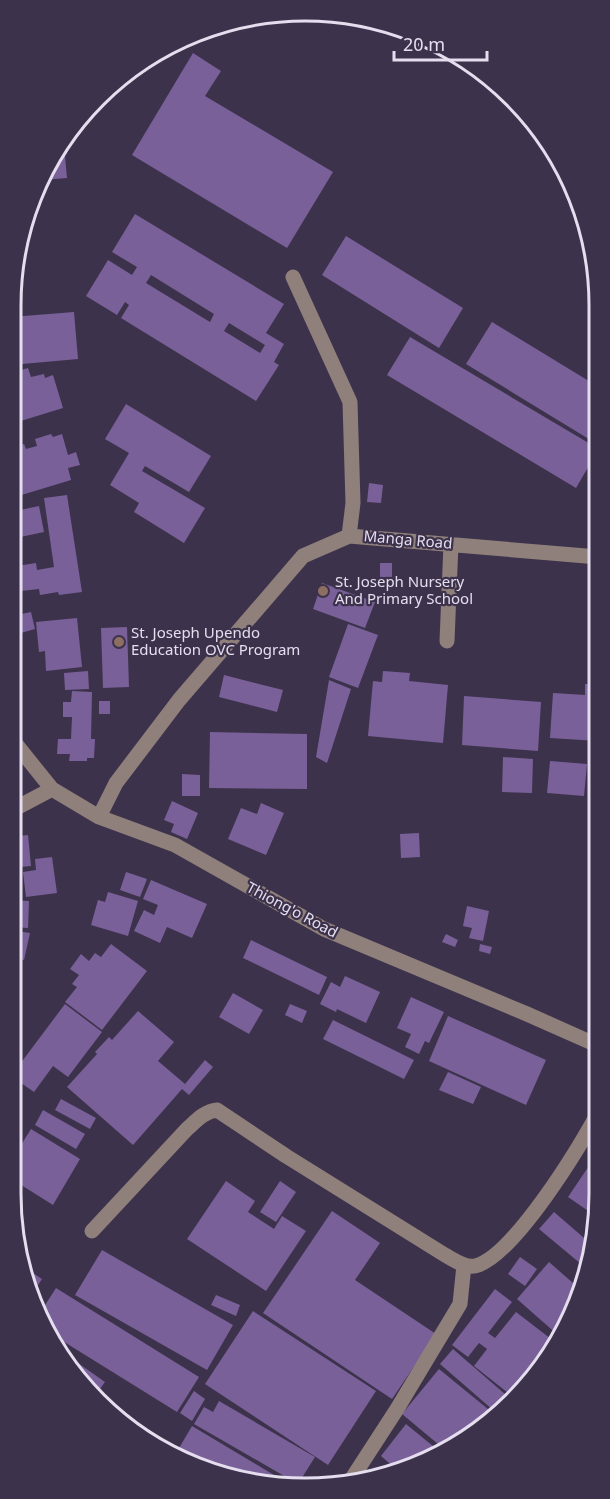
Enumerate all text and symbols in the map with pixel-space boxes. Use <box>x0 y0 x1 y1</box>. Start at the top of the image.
scale bar <box>394 24 487 62</box>
text: 20 m <box>403 32 445 56</box>
street label: Manga Road <box>363 525 453 553</box>
place label: St. Joseph Nursery And Primary School <box>335 571 473 608</box>
marker: St. Joseph Nursery And Primary School <box>316 584 330 598</box>
place label: St. Joseph Upendo Education OVC Program <box>131 622 300 659</box>
marker: St. Joseph Upendo Education OVC Program <box>112 635 126 649</box>
street label: Thiong'o Road <box>243 877 342 942</box>

